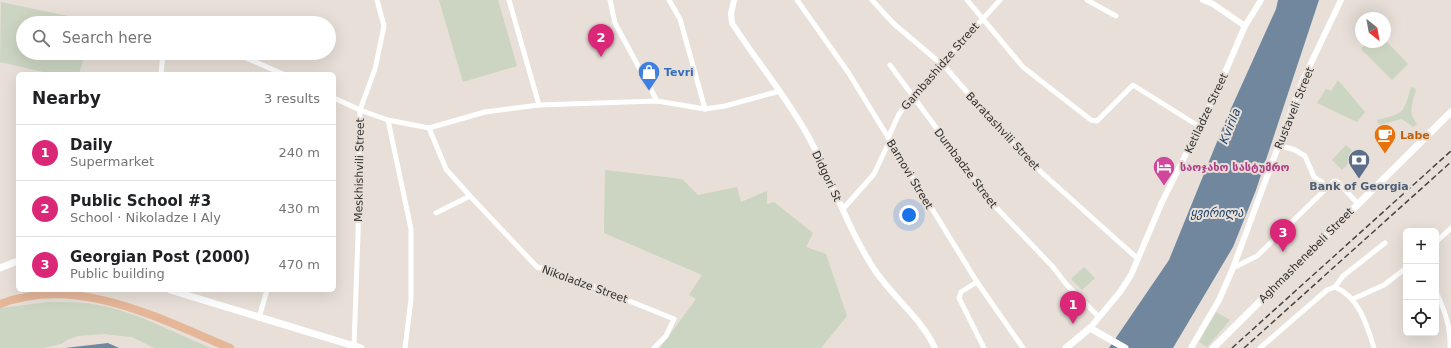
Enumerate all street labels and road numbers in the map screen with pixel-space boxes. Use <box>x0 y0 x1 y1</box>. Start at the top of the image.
street label: Gambashidze Street <box>899 19 982 113</box>
street label: Rustaveli Street <box>1272 65 1317 151</box>
street label: Ketiladze Street <box>1182 70 1231 155</box>
street label: Baratashvili Street <box>963 90 1043 174</box>
street label: Meskhishvili Street <box>352 117 367 222</box>
street label: Dumbadze Street <box>931 126 1000 211</box>
street label: Barnovi Street <box>884 137 936 212</box>
street label: Didgori St <box>809 149 844 204</box>
street label: Aghmashenebeli Street <box>1256 205 1357 306</box>
street label: Nikoladze Street <box>540 263 630 306</box>

